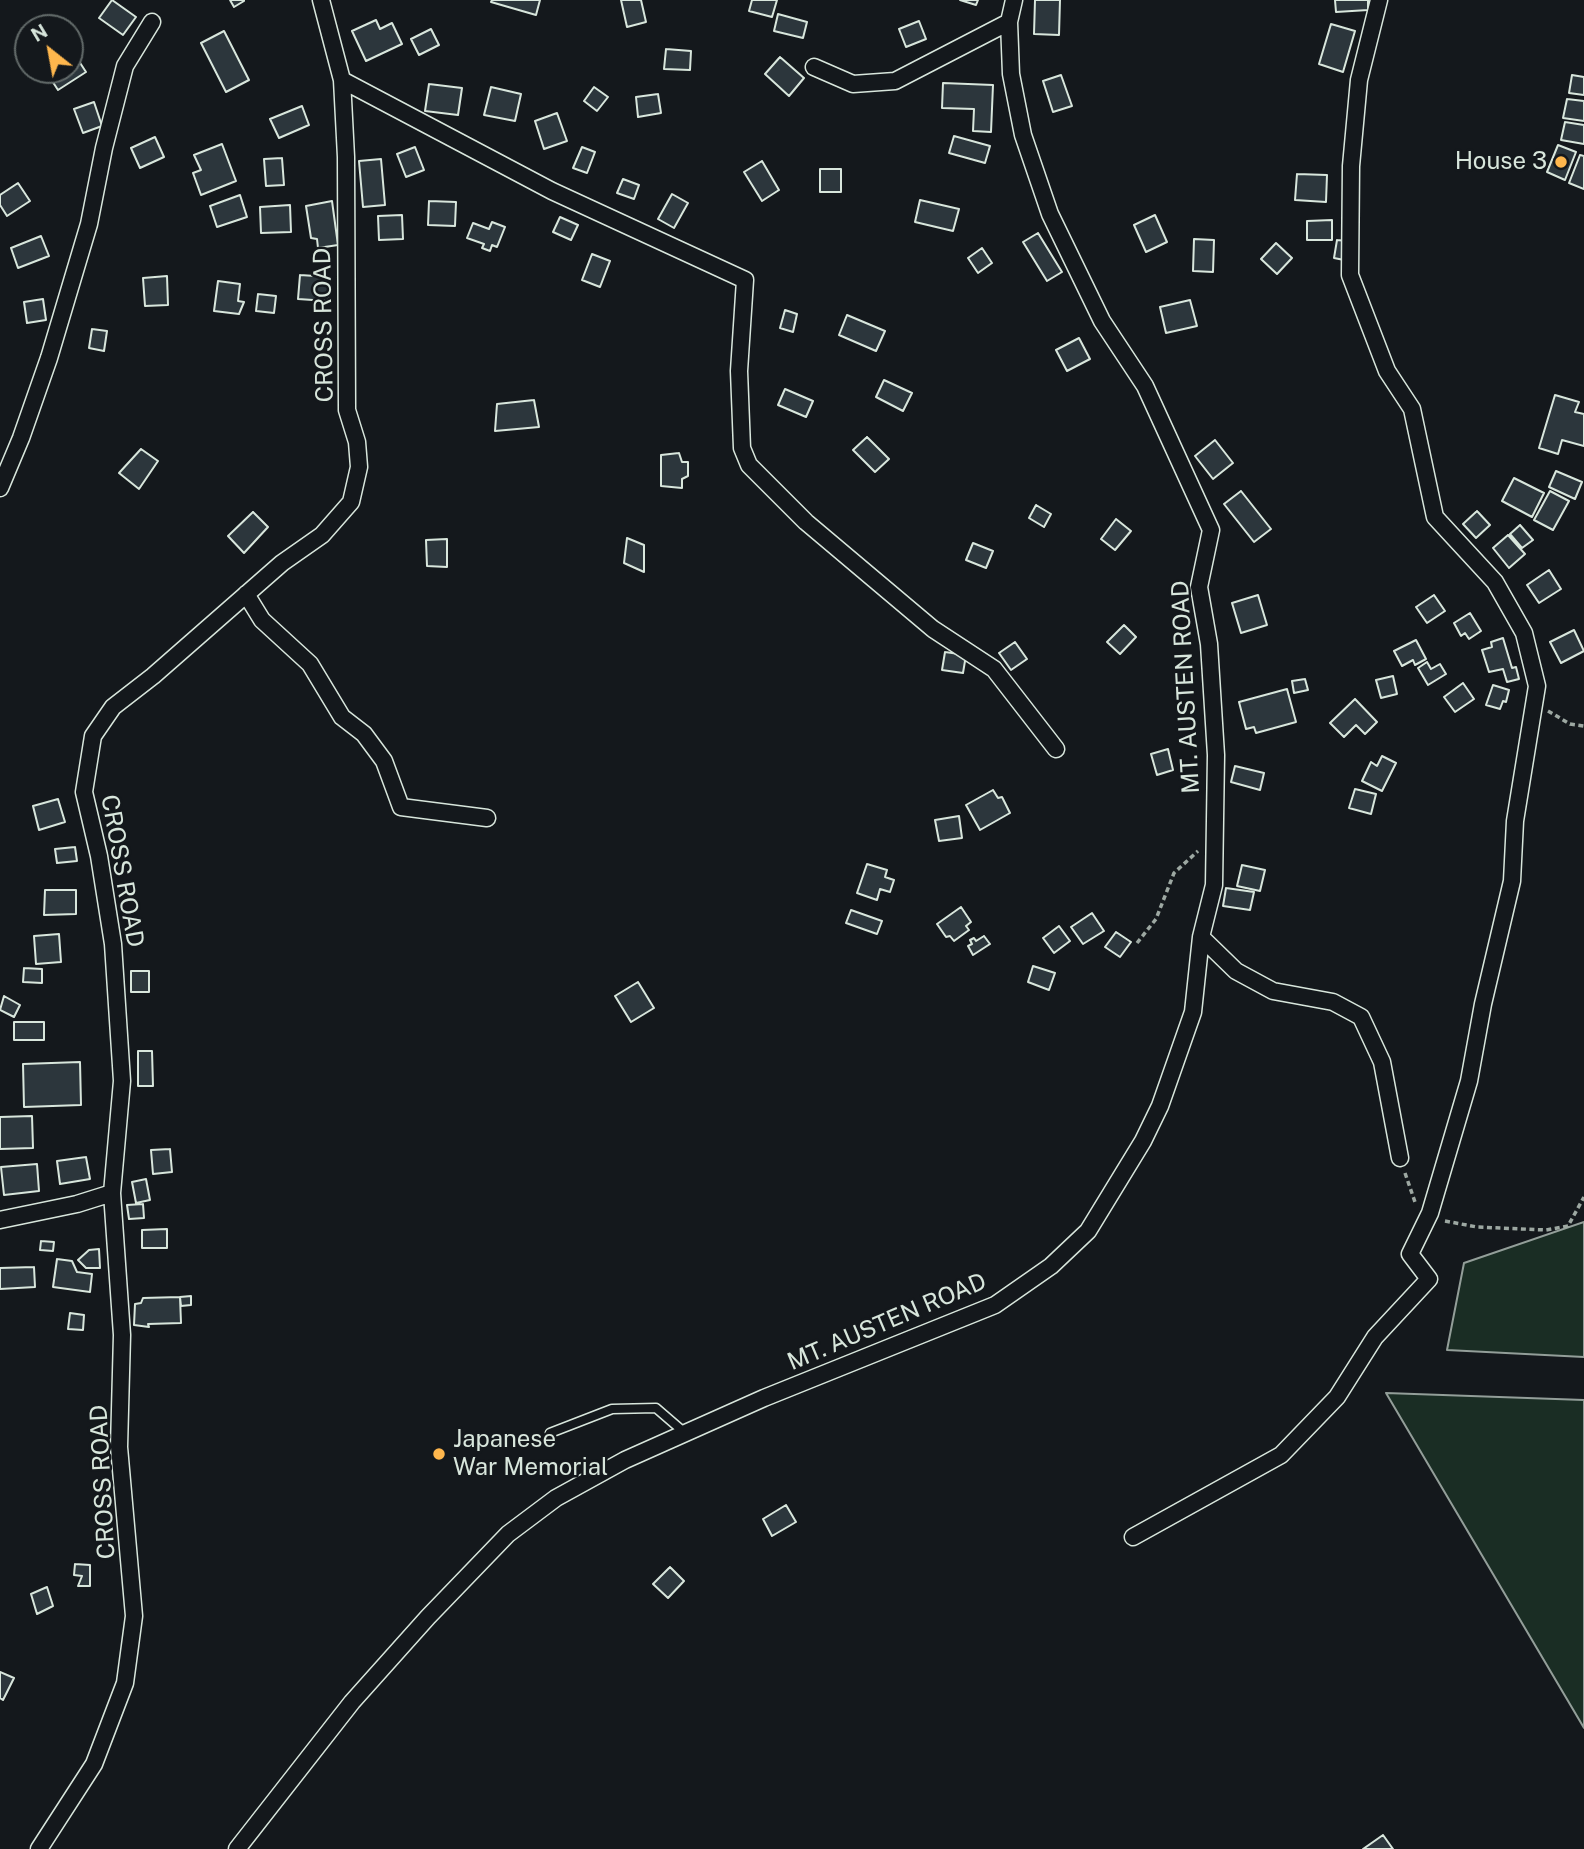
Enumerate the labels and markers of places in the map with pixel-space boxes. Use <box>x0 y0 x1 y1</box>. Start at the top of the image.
place label: House 3 <box>1455 148 1547 176</box>
marker: House 3 <box>1553 154 1569 170</box>
place label: Japanese War Memorial <box>453 1426 608 1482</box>
marker: Japanese War Memorial <box>431 1446 447 1462</box>

